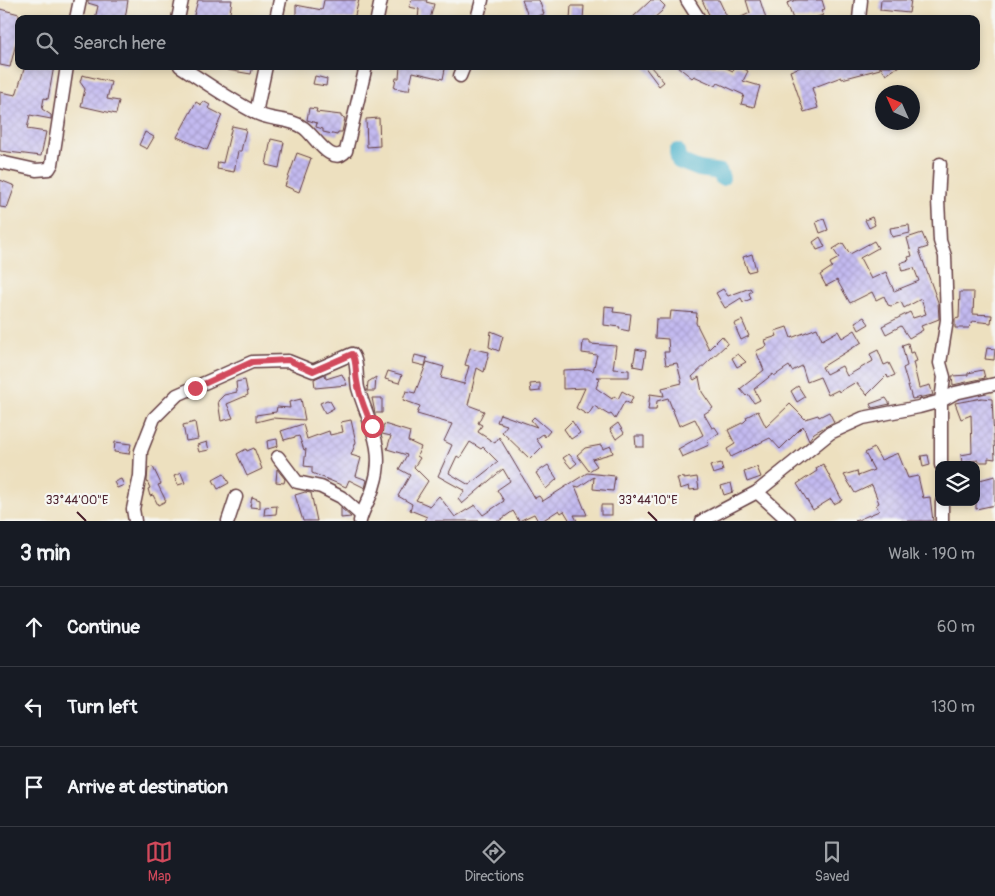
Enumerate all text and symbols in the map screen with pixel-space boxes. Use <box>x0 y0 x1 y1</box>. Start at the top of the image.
search box <box>15 15 980 70</box>
icon: search <box>33 29 61 57</box>
text: Search here <box>73 31 166 55</box>
north arrow <box>875 85 920 130</box>
route end <box>184 377 207 400</box>
route start <box>361 415 384 438</box>
map controls <box>935 461 980 506</box>
button: layers <box>935 461 980 506</box>
text: 33°44'00"E <box>46 493 108 508</box>
text: 33°44'10"E <box>619 493 677 508</box>
text: 3 min <box>20 540 70 567</box>
text: Walk · 190 m <box>888 544 975 564</box>
icon: ahead <box>20 613 48 641</box>
text: Continue <box>67 615 140 639</box>
text: 60 m <box>937 617 975 637</box>
icon: left <box>20 693 48 721</box>
text: Turn left <box>67 695 137 719</box>
text: 130 m <box>931 697 975 717</box>
icon: arrive <box>20 773 48 801</box>
text: Arrive at destination <box>67 775 228 799</box>
tab: Map <box>145 838 173 885</box>
tab: Directions <box>464 838 524 885</box>
tab: Saved <box>815 838 850 885</box>

